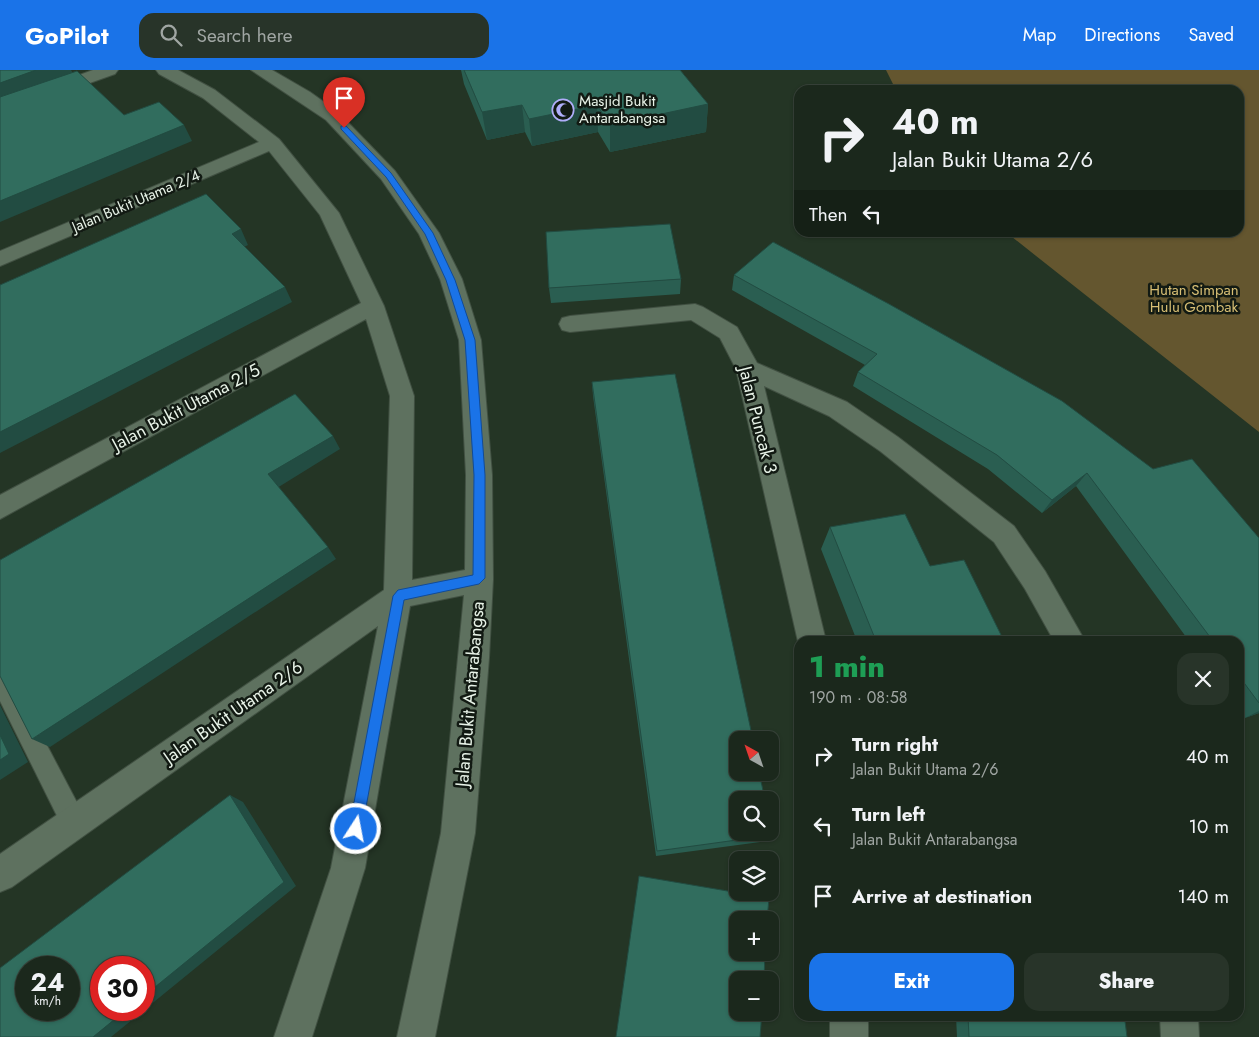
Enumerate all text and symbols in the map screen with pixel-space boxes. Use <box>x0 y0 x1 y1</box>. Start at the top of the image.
search box <box>139 13 489 58</box>
text: GoPilot <box>25 18 109 53</box>
icon: search <box>157 21 185 49</box>
text: Search here <box>197 22 293 49</box>
text: Map <box>1023 22 1056 48</box>
text: Directions <box>1084 22 1160 48</box>
text: Saved <box>1188 22 1234 48</box>
pin <box>323 77 365 128</box>
icon: arrive <box>330 84 358 112</box>
place label: Masjid Bukit Antarabangsa <box>579 90 665 129</box>
text: 40 m <box>892 97 979 147</box>
mosque icon: Masjid Bukit Antarabangsa <box>551 98 575 122</box>
icon: right <box>809 105 874 170</box>
text: Jalan Bukit Utama 2/6 <box>892 143 1093 175</box>
street label: Jalan Bukit Utama 2/4 <box>67 164 204 239</box>
icon: left <box>858 200 886 228</box>
text: Then <box>809 201 848 228</box>
park label: Hutan Simpan Hulu Gombak <box>1149 279 1239 318</box>
street label: Jalan Bukit Utama 2/5 <box>106 357 265 458</box>
street label: Jalan Puncak 3 <box>732 362 784 476</box>
street label: Jalan Bukit Antarabangsa <box>449 600 491 790</box>
text: 1 min <box>809 645 885 688</box>
button: close <box>1177 653 1229 705</box>
street label: Jalan Bukit Utama 2/6 <box>156 654 308 771</box>
text: 190 m · 08:58 <box>809 686 908 709</box>
north arrow <box>729 731 779 781</box>
map controls <box>729 731 779 1021</box>
text: Turn right <box>852 731 938 758</box>
icon: right <box>809 742 837 770</box>
text: 40 m <box>1186 743 1229 770</box>
text: Jalan Bukit Utama 2/6 <box>852 758 998 781</box>
button: search <box>729 791 779 841</box>
text: Turn left <box>852 801 925 828</box>
position arrow <box>329 802 381 854</box>
icon: left <box>809 812 837 840</box>
text: 10 m <box>1189 813 1229 840</box>
text: Jalan Bukit Antarabangsa <box>852 828 1017 851</box>
button: layers <box>729 851 779 901</box>
icon: arrive <box>809 882 837 910</box>
text: Arrive at destination <box>852 883 1032 910</box>
text: 140 m <box>1177 883 1229 910</box>
button: + <box>729 911 779 961</box>
button: Exit <box>809 953 1014 1011</box>
button: Share <box>1024 953 1229 1011</box>
speed limit sign: 30 <box>90 956 155 1021</box>
text: 24 <box>31 964 64 1000</box>
button: − <box>729 971 779 1021</box>
text: km/h <box>34 992 61 1010</box>

